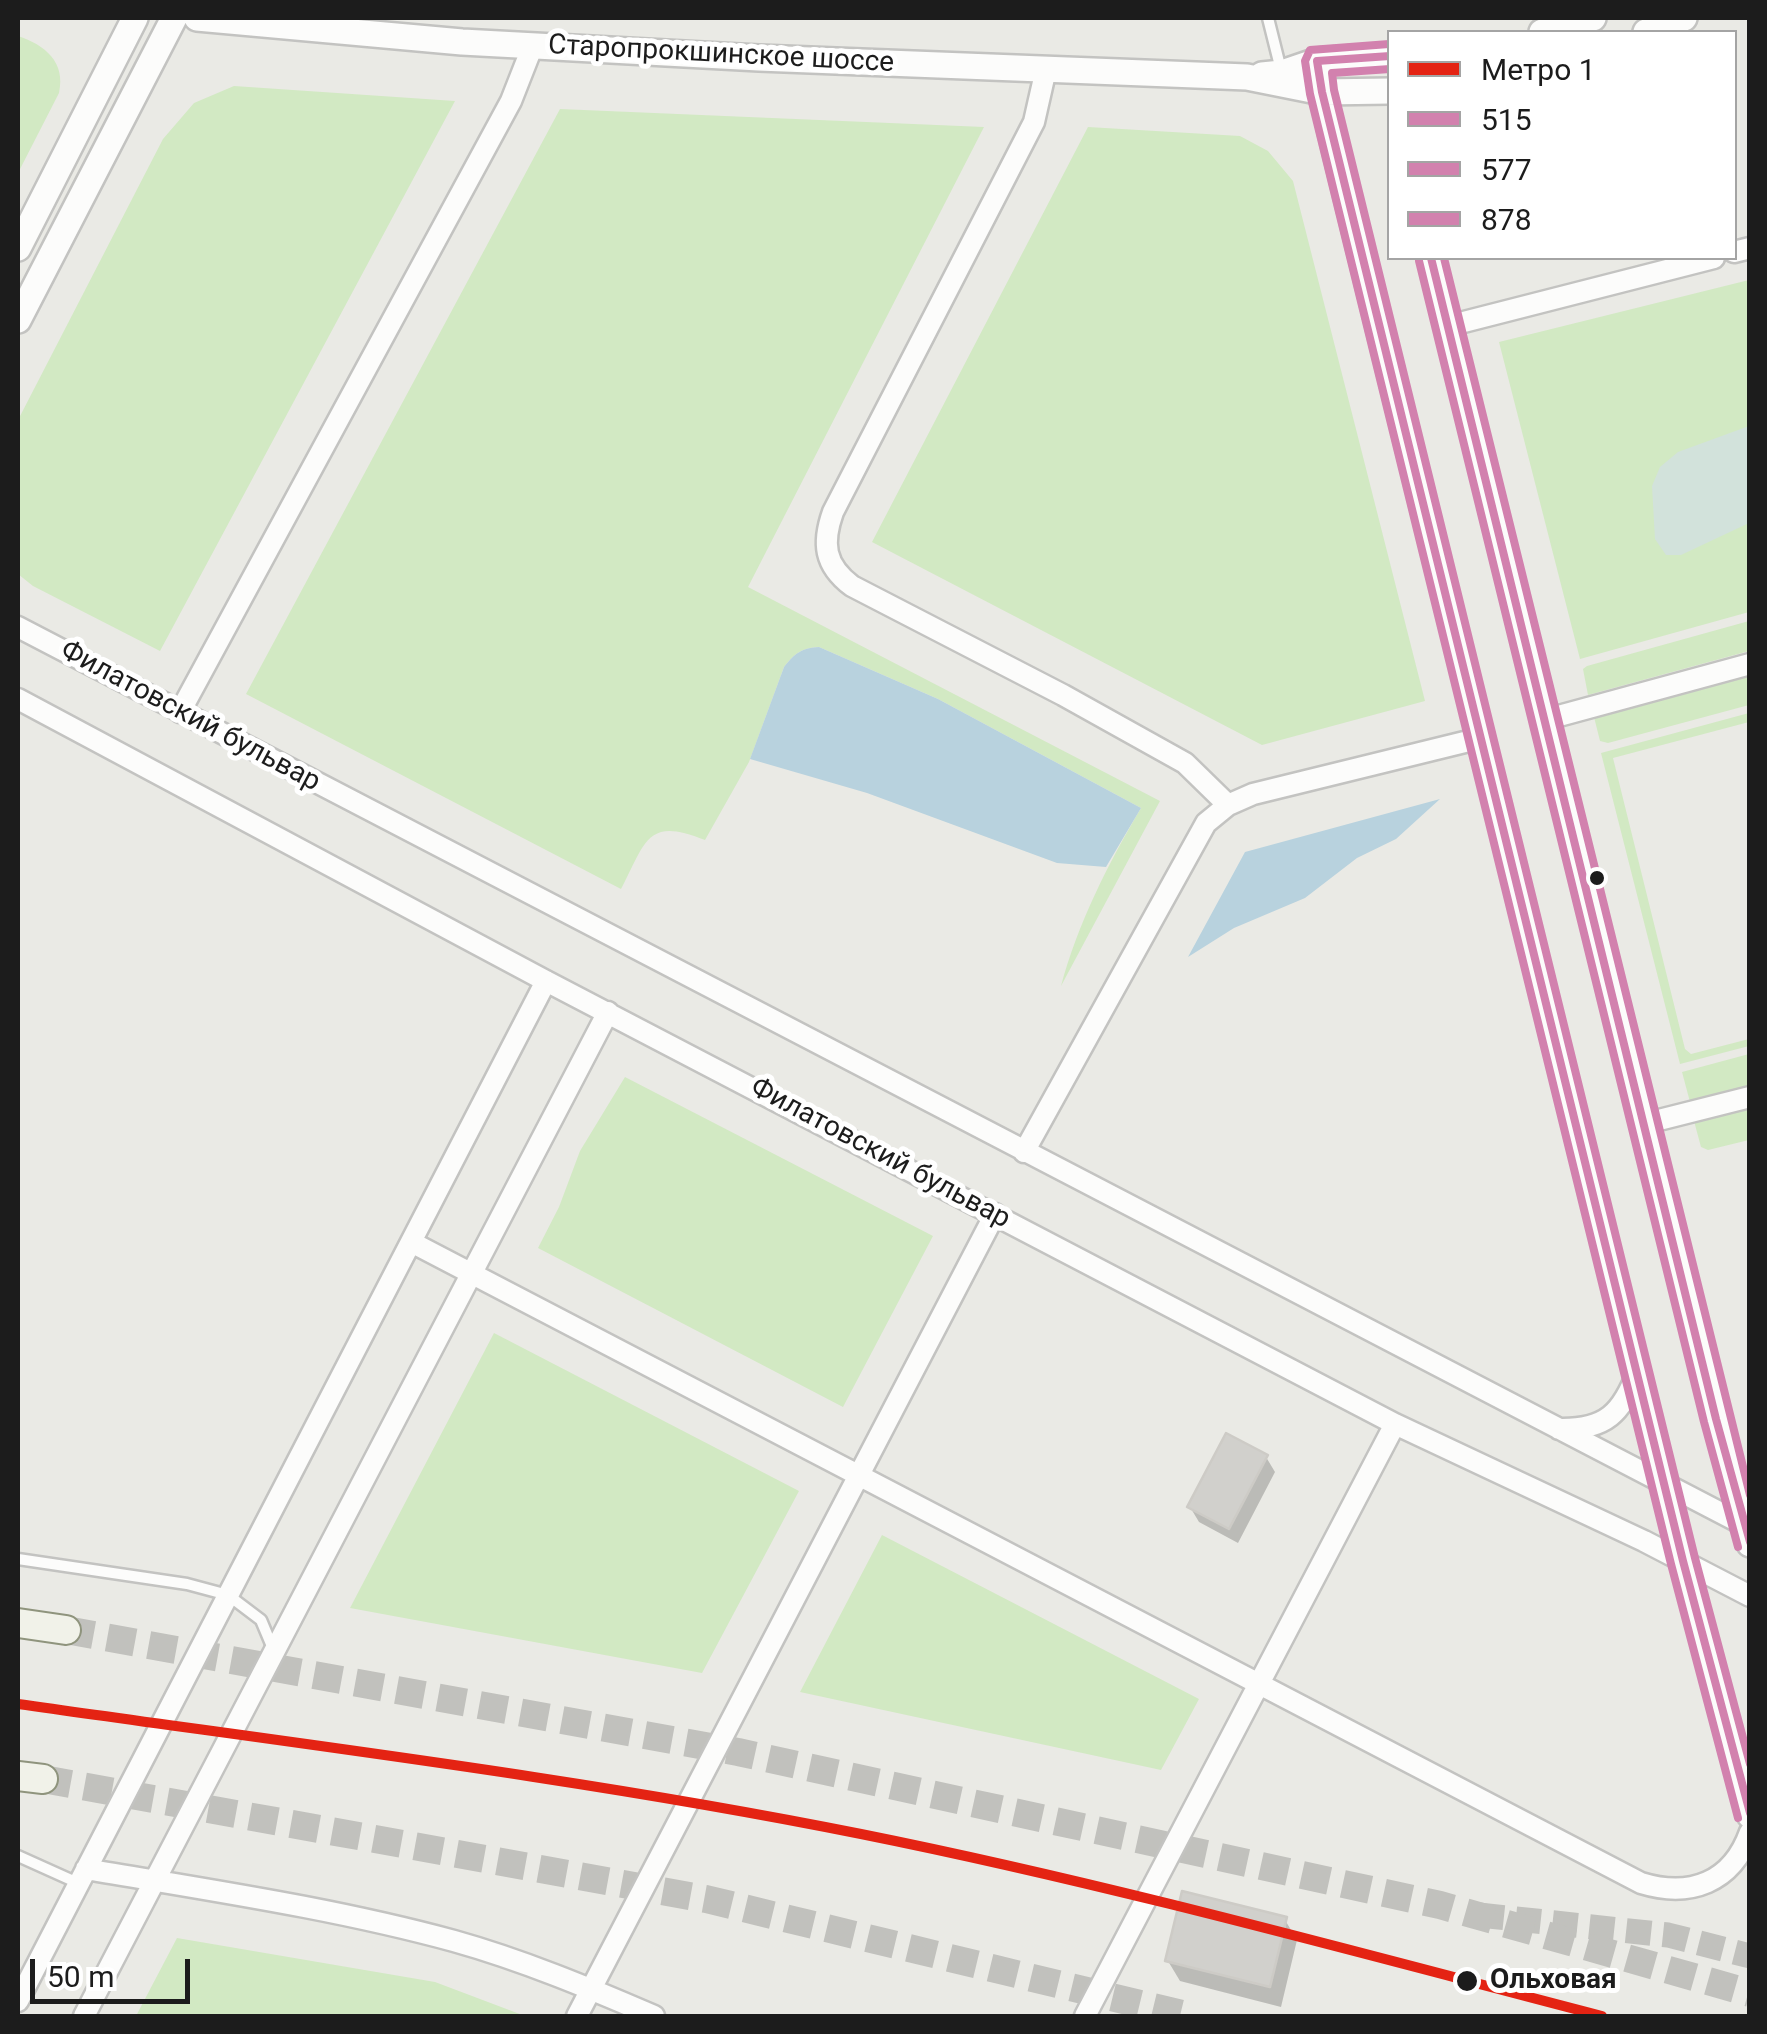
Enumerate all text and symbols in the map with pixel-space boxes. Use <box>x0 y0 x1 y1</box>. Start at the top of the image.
street label: Старопрокшинское шоссе <box>547 29 895 81</box>
legend <box>1387 30 1737 260</box>
text: Метро 1 <box>1481 52 1596 87</box>
text: 515 <box>1481 102 1532 137</box>
text: 577 <box>1481 152 1532 187</box>
text: 878 <box>1481 202 1532 237</box>
street label: Филатовский бульвар <box>54 634 326 800</box>
unlabelled marker <box>1587 868 1607 888</box>
street label: Филатовский бульвар <box>744 1071 1016 1237</box>
scale bar <box>35 1939 195 2001</box>
text: 50 m <box>47 1959 114 1994</box>
place label: Ольховая <box>1490 1964 1617 1998</box>
marker: Ольховая <box>1454 1968 1480 1994</box>

